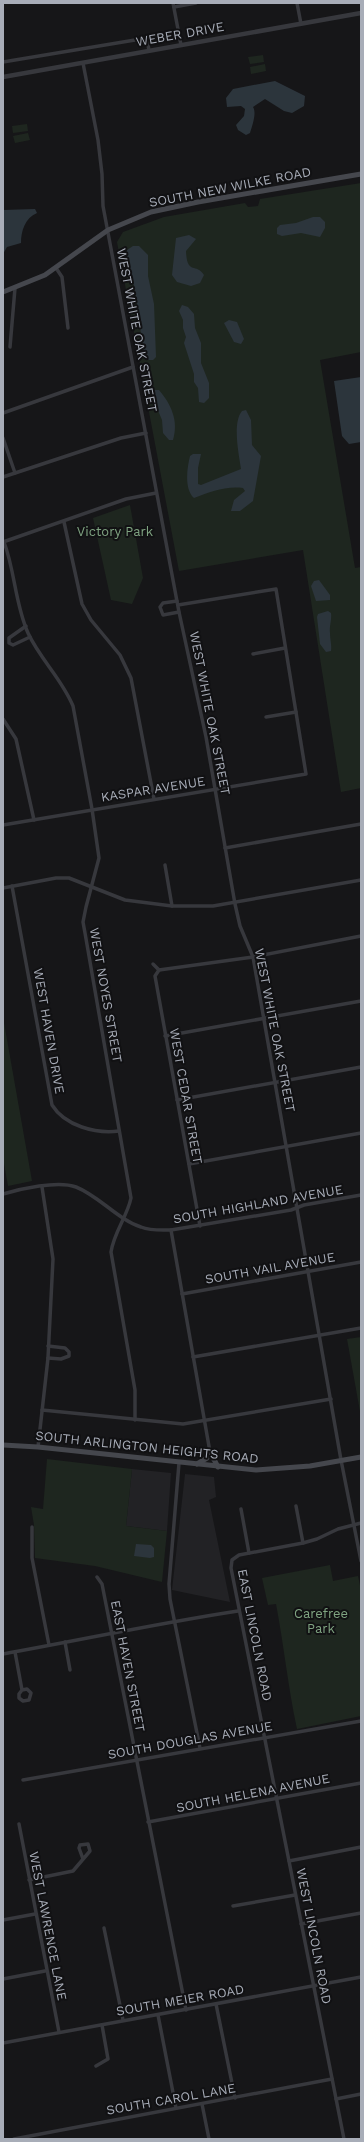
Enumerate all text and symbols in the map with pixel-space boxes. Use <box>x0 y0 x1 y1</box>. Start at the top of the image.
street label: WEBER DRIVE <box>135 19 225 49</box>
street label: SOUTH NEW WILKE ROAD <box>148 164 312 210</box>
street label: WEST WHITE OAK STREET <box>114 247 160 413</box>
park label: Victory Park <box>77 524 154 539</box>
street label: WEST WHITE OAK STREET <box>187 630 233 796</box>
street label: KASPAR AVENUE <box>100 773 206 805</box>
street label: WEST NOYES STREET <box>87 926 125 1064</box>
street label: WEST WHITE OAK STREET <box>252 947 298 1113</box>
street label: WEST HAVEN DRIVE <box>31 967 67 1095</box>
street label: WEST CEDAR STREET <box>167 1027 205 1165</box>
street label: SOUTH HIGHLAND AVENUE <box>172 1182 344 1226</box>
street label: SOUTH VAIL AVENUE <box>204 1249 336 1287</box>
street label: SOUTH ARLINGTON HEIGHTS ROAD <box>35 1428 259 1466</box>
street label: EAST LINCOLN ROAD <box>235 1568 275 1702</box>
street label: EAST HAVEN STREET <box>108 1599 148 1733</box>
park label: Carefree Park <box>294 1606 348 1636</box>
street label: SOUTH DOUGLAS AVENUE <box>107 1718 273 1762</box>
street label: SOUTH HELENA AVENUE <box>175 1771 331 1815</box>
street label: WEST LAWRENCE LANE <box>26 1850 70 2002</box>
street label: WEST LINCOLN ROAD <box>293 1867 335 2005</box>
street label: SOUTH MEIER ROAD <box>115 1981 245 2019</box>
street label: SOUTH CAROL LANE <box>105 2080 237 2118</box>

